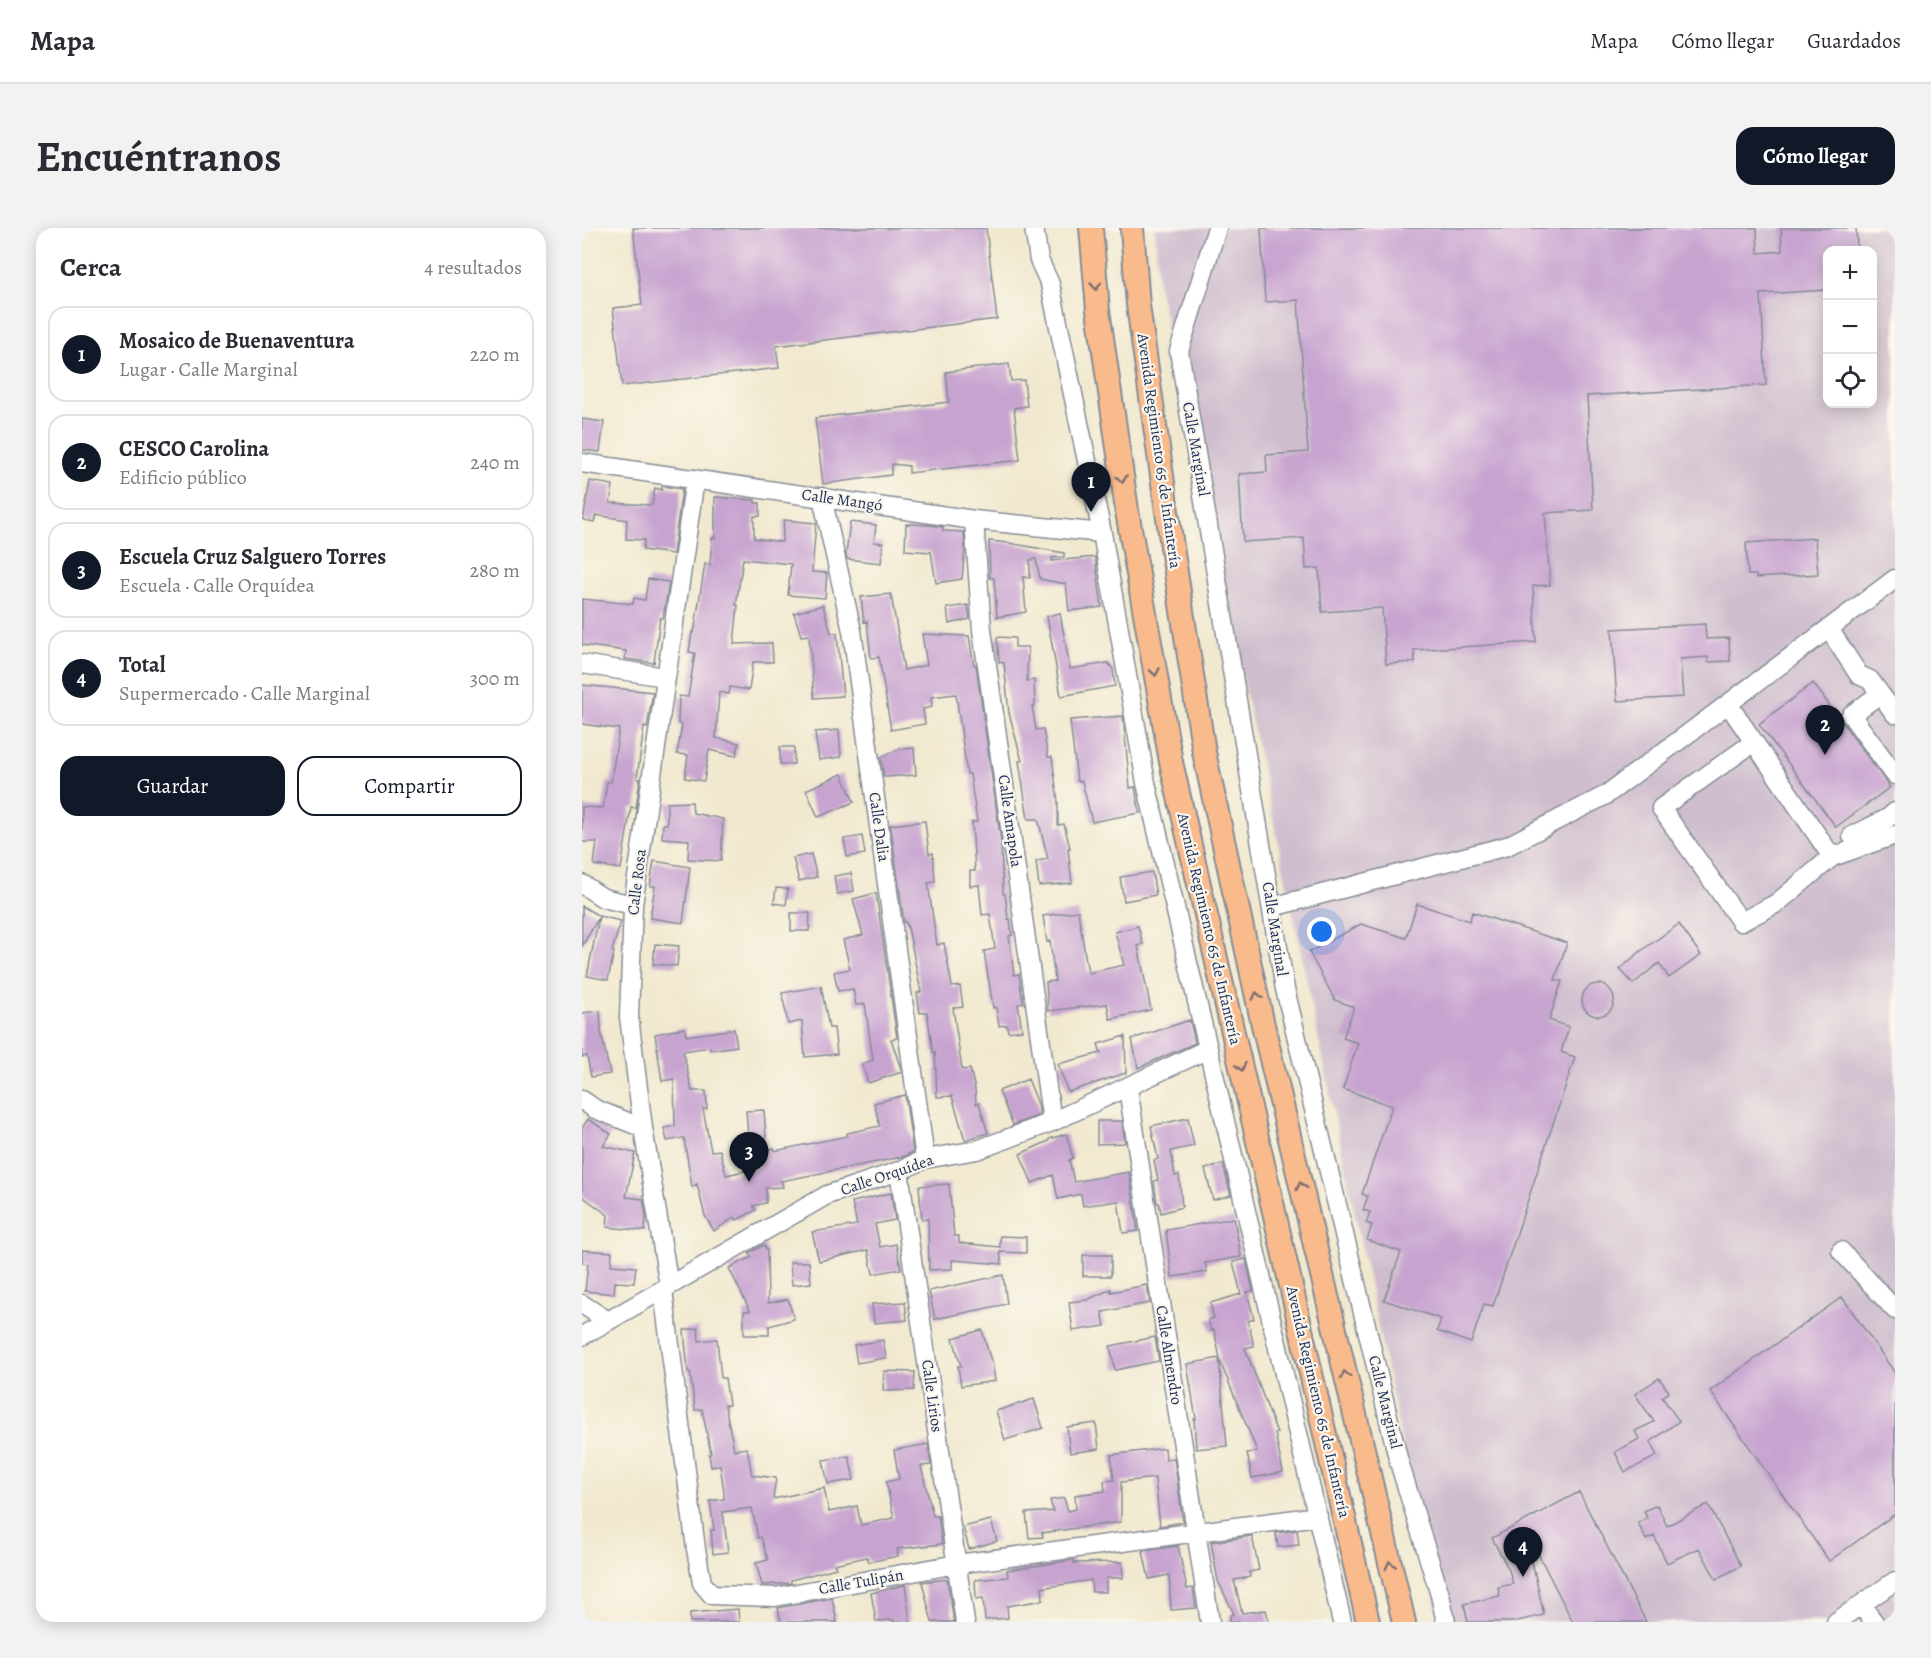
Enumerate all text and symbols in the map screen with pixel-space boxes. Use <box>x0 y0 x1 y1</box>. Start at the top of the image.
text: Mapa <box>30 22 95 60</box>
text: Mapa <box>1590 27 1638 55</box>
text: Cómo llegar <box>1671 27 1774 55</box>
text: Guardados <box>1807 27 1901 55</box>
button: Cómo llegar <box>1736 127 1895 185</box>
text: Encuéntranos <box>36 128 281 185</box>
map controls <box>1823 246 1877 408</box>
button: + <box>1823 246 1877 300</box>
text: Cerca <box>60 250 122 285</box>
text: 4 resultados <box>424 254 522 281</box>
one-way arrow <box>1089 282 1102 291</box>
button: − <box>1823 300 1877 354</box>
text: Mosaico de Buenaventura <box>119 326 355 356</box>
street label: Avenida Regimiento 65 de Infantería <box>1131 331 1186 571</box>
text: 1 <box>78 341 85 368</box>
text: 220 m <box>470 341 520 368</box>
button: locate <box>1823 354 1877 408</box>
text: Lugar · Calle Marginal <box>119 356 298 383</box>
street label: Calle Marginal <box>1177 400 1215 498</box>
text: CESCO Carolina <box>119 434 269 464</box>
text: 2 <box>77 449 86 476</box>
text: 240 m <box>470 449 520 476</box>
pin: 1 <box>1072 462 1110 512</box>
text: Edificio público <box>119 464 247 491</box>
one-way arrow <box>1116 475 1128 484</box>
street label: Calle Mangó <box>800 483 884 517</box>
text: Escuela Cruz Salguero Torres <box>119 542 386 572</box>
text: 3 <box>77 557 86 584</box>
text: 280 m <box>470 557 520 584</box>
text: Escuela · Calle Orquídea <box>119 572 315 599</box>
text: Total <box>119 650 166 680</box>
text: 4 <box>77 665 86 692</box>
text: 300 m <box>470 665 520 692</box>
one-way arrow <box>1148 667 1160 676</box>
text: Supermercado · Calle Marginal <box>119 680 370 707</box>
pin: 2 <box>1806 706 1844 755</box>
button: Guardar <box>60 756 285 816</box>
button: Compartir <box>297 756 522 816</box>
street label: Calle Amapola <box>993 773 1027 869</box>
street label: Calle Dalia <box>863 791 895 864</box>
street label: Avenida Regimiento 65 de Infantería <box>1171 810 1247 1048</box>
street label: Calle Rosa <box>622 847 652 916</box>
street label: Calle Marginal <box>1257 880 1293 978</box>
your location <box>1307 917 1336 946</box>
one-way arrow <box>1251 991 1264 1001</box>
one-way arrow <box>1233 1062 1246 1072</box>
pin: 3 <box>730 1132 768 1182</box>
street label: Calle Orquídea <box>837 1149 937 1201</box>
one-way arrow <box>1295 1181 1308 1191</box>
street label: Avenida Regimiento 65 de Infantería <box>1280 1283 1356 1521</box>
street label: Calle Almendro <box>1150 1304 1188 1406</box>
street label: Calle Marginal <box>1363 1353 1407 1451</box>
street label: Calle Lirios <box>916 1358 948 1434</box>
one-way arrow <box>1340 1371 1353 1381</box>
pin: 4 <box>1504 1528 1542 1577</box>
one-way arrow <box>1385 1560 1397 1571</box>
street label: Calle Tulipán <box>817 1564 905 1600</box>

